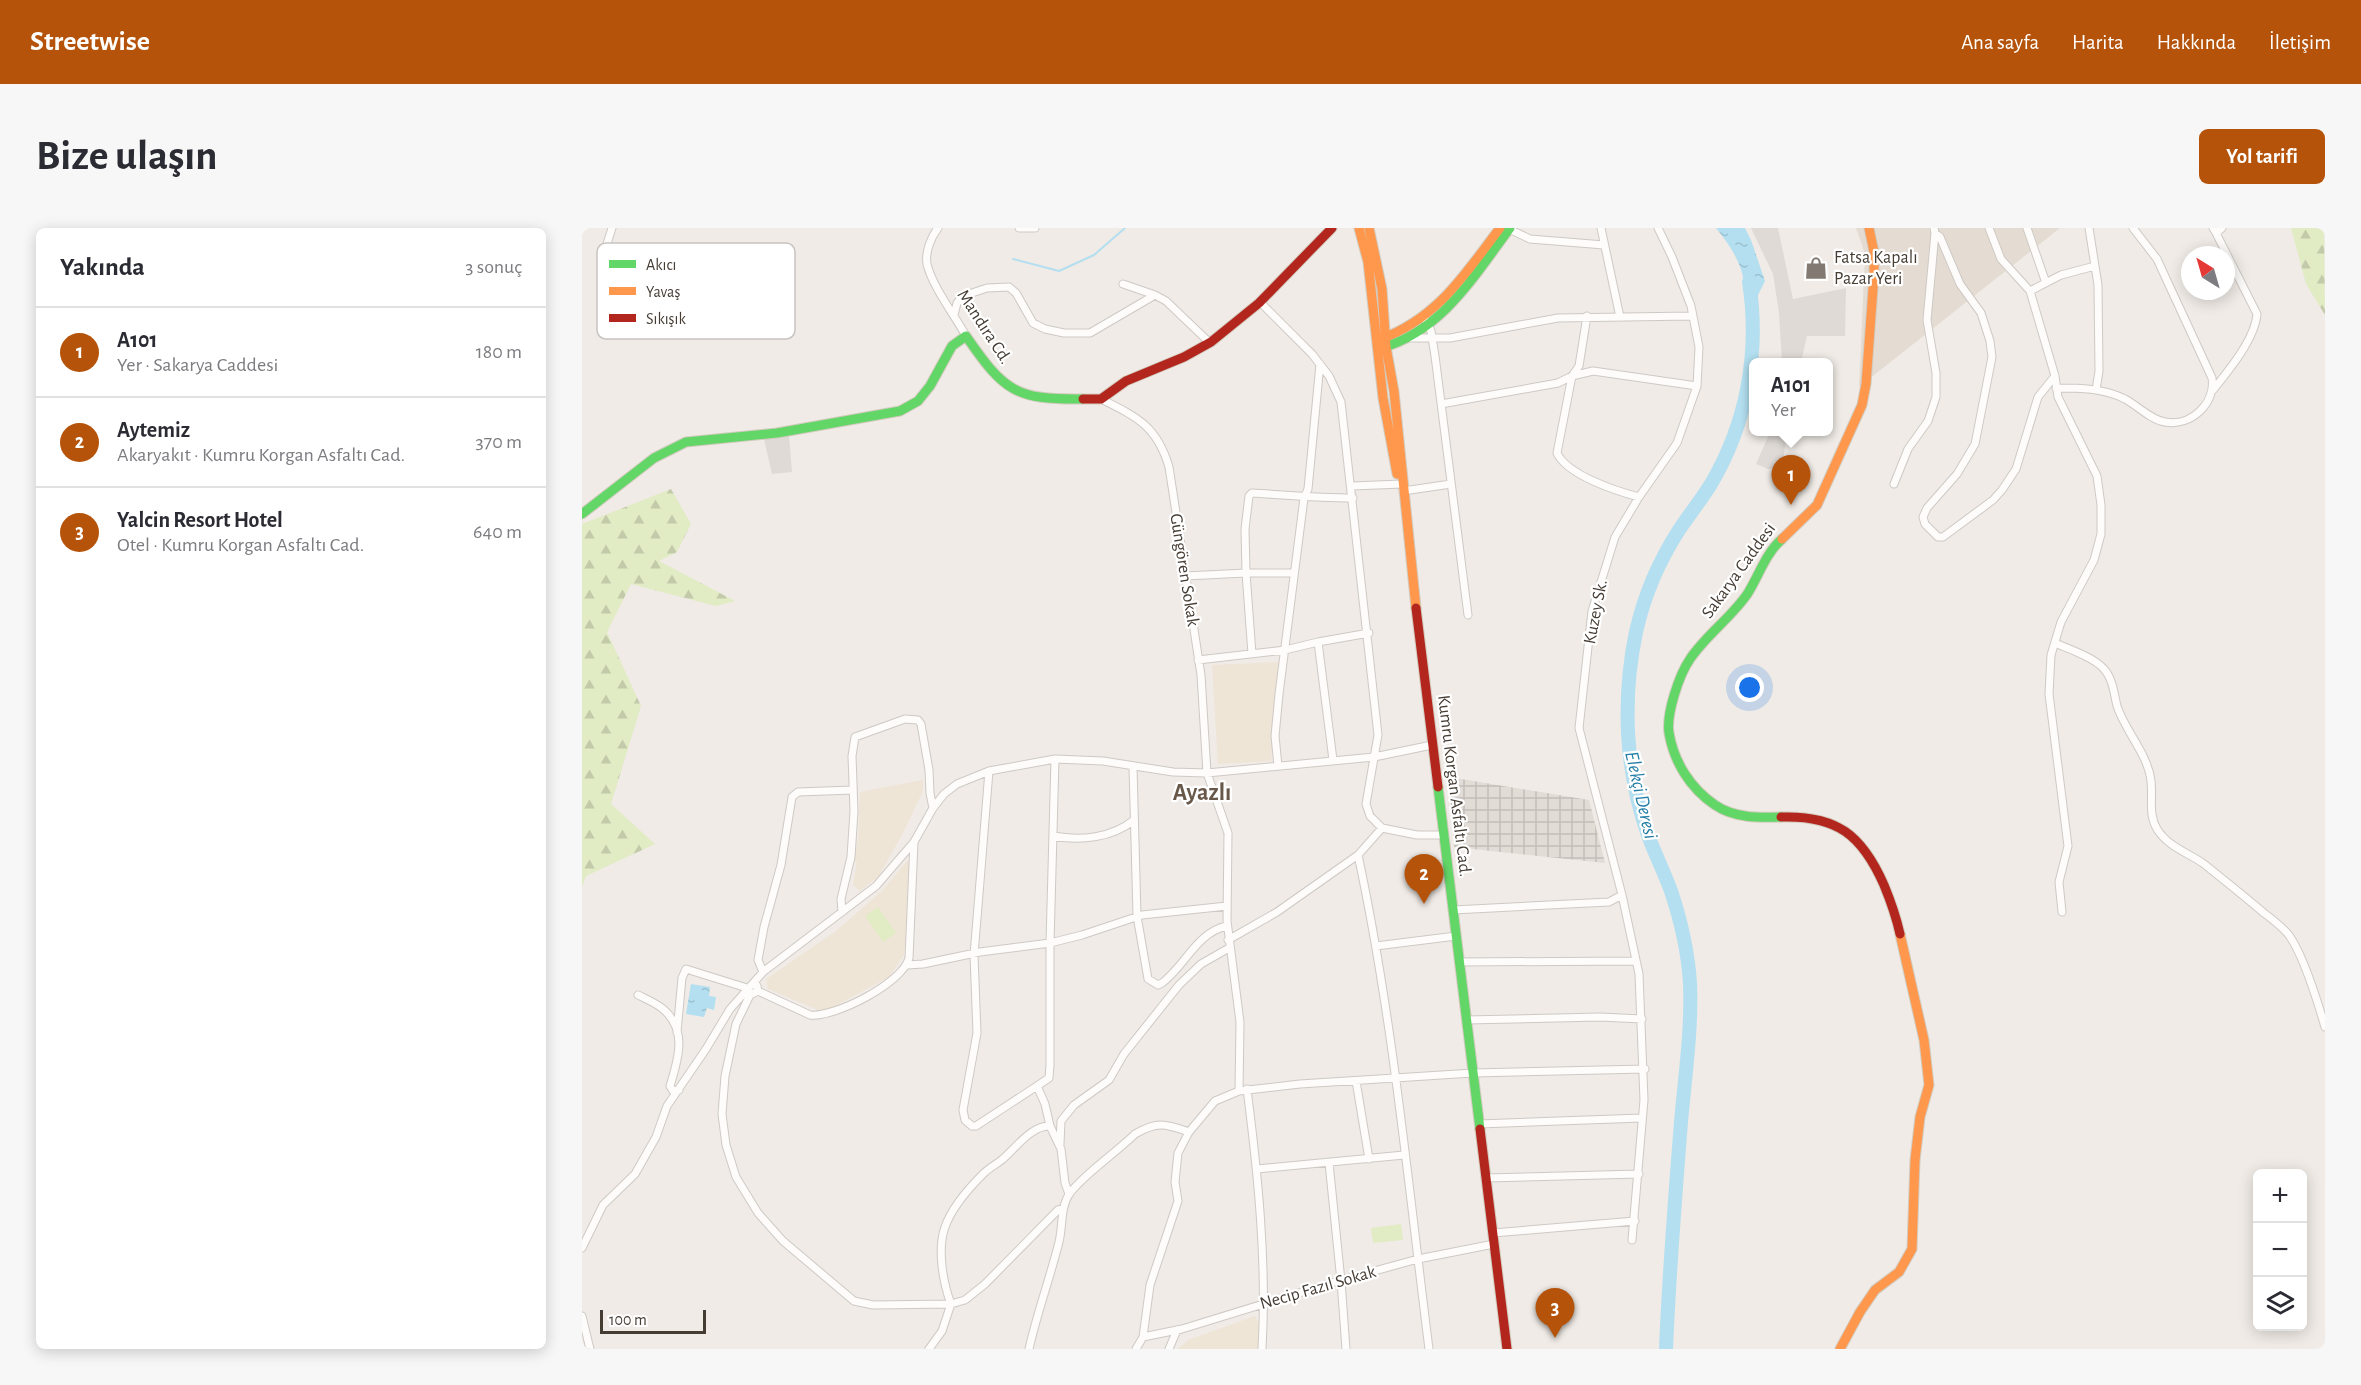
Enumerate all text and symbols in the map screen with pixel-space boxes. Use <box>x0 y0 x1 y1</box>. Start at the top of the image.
text: Streetwise <box>30 28 150 56</box>
text: Ana sayfa <box>1961 32 2039 53</box>
text: Harita <box>2072 32 2124 53</box>
text: Hakkında <box>2157 32 2236 53</box>
text: İletişim <box>2269 32 2331 53</box>
button: Yol tarifi <box>2199 129 2325 184</box>
text: Bize ulaşın <box>36 135 217 177</box>
legend <box>597 243 795 339</box>
north arrow <box>2181 246 2235 300</box>
place label: Fatsa Kapalı Pazar Yeri <box>1834 249 1918 288</box>
text: Yakında <box>60 254 145 280</box>
shop icon: Fatsa Kapalı Pazar Yeri <box>1803 255 1829 281</box>
text: 3 sonuç <box>465 257 522 277</box>
text: Akıcı <box>646 257 676 273</box>
text: Yavaş <box>646 284 681 300</box>
street label: Mandıra Cd. <box>953 287 1015 367</box>
text: Sıkışık <box>646 311 686 327</box>
text: A101 <box>117 329 158 351</box>
text: 1 <box>76 342 83 362</box>
text: 180 m <box>476 342 522 362</box>
text: Yer · Sakarya Caddesi <box>117 355 278 375</box>
popup <box>1749 358 1833 436</box>
text: A101 <box>1771 374 1811 396</box>
text: Yer <box>1771 400 1796 420</box>
text: Aytemiz <box>117 419 190 441</box>
text: 2 <box>75 432 84 452</box>
text: 370 m <box>476 432 522 452</box>
text: Akaryakıt · Kumru Korgan Asfaltı Cad. <box>117 445 405 465</box>
pin: 1 <box>1772 456 1810 505</box>
text: Yalcin Resort Hotel <box>117 509 283 531</box>
street label: Güngören Sokak <box>1166 512 1202 628</box>
street label: Sakarya Caddesi <box>1699 520 1779 622</box>
text: 3 <box>75 522 84 542</box>
text: 640 m <box>473 522 522 542</box>
text: Otel · Kumru Korgan Asfaltı Cad. <box>117 535 364 555</box>
street label: Kuzey Sk. <box>1581 578 1611 646</box>
your location <box>1735 673 1764 702</box>
street label: Kumru Korgan Asfaltı Cad. <box>1434 694 1474 878</box>
water label: Elekçi Deresi <box>1621 749 1661 841</box>
district label: Ayazlı <box>1173 781 1231 805</box>
pin: 2 <box>1404 854 1444 904</box>
map controls <box>2253 1169 2307 1331</box>
button: + <box>2253 1169 2307 1223</box>
button: − <box>2253 1223 2307 1277</box>
street label: Necip Fazıl Sokak <box>1258 1263 1379 1313</box>
button: layers <box>2253 1277 2307 1331</box>
pin: 3 <box>1536 1288 1574 1338</box>
scale bar <box>600 1307 706 1334</box>
text: 100 m <box>609 1312 647 1328</box>

